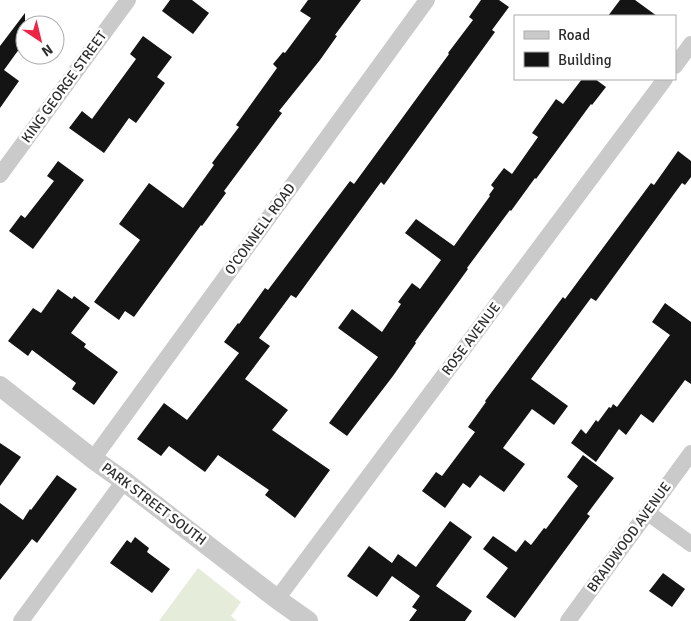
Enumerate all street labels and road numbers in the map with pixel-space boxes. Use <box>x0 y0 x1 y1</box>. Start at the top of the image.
street label: KING GEORGE STREET <box>18 28 110 146</box>
street label: O'CONNELL ROAD <box>221 180 299 278</box>
street label: ROSE AVENUE <box>438 299 504 379</box>
street label: PARK STREET SOUTH <box>98 459 210 549</box>
street label: BRAIDWOOD AVENUE <box>583 479 675 595</box>

